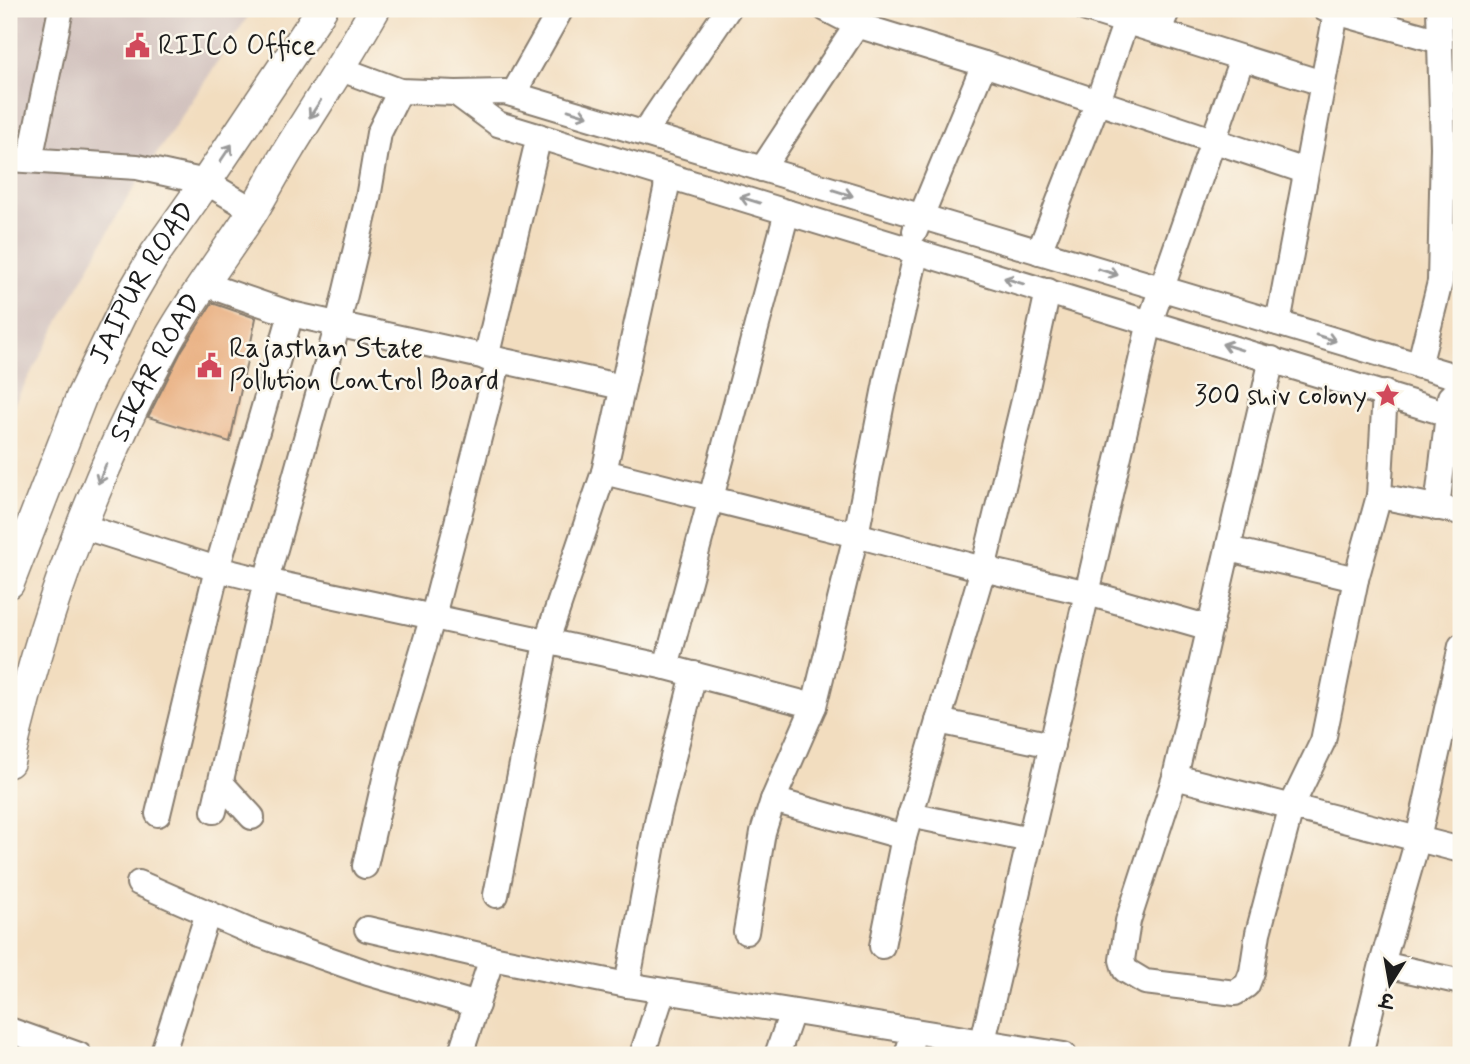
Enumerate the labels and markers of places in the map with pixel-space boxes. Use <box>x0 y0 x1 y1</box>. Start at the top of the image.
place label: RIICO Office <box>158 28 316 65</box>
public building icon: RIICO Office <box>124 32 152 60</box>
place label: Rajasthan State Pollution Control Board <box>229 331 499 400</box>
public building icon: Rajasthan State Pollution Control Board <box>195 351 223 379</box>
place label: 300 shiv colony <box>1195 378 1367 415</box>
place icon: 300 shiv colony <box>1373 382 1401 410</box>

